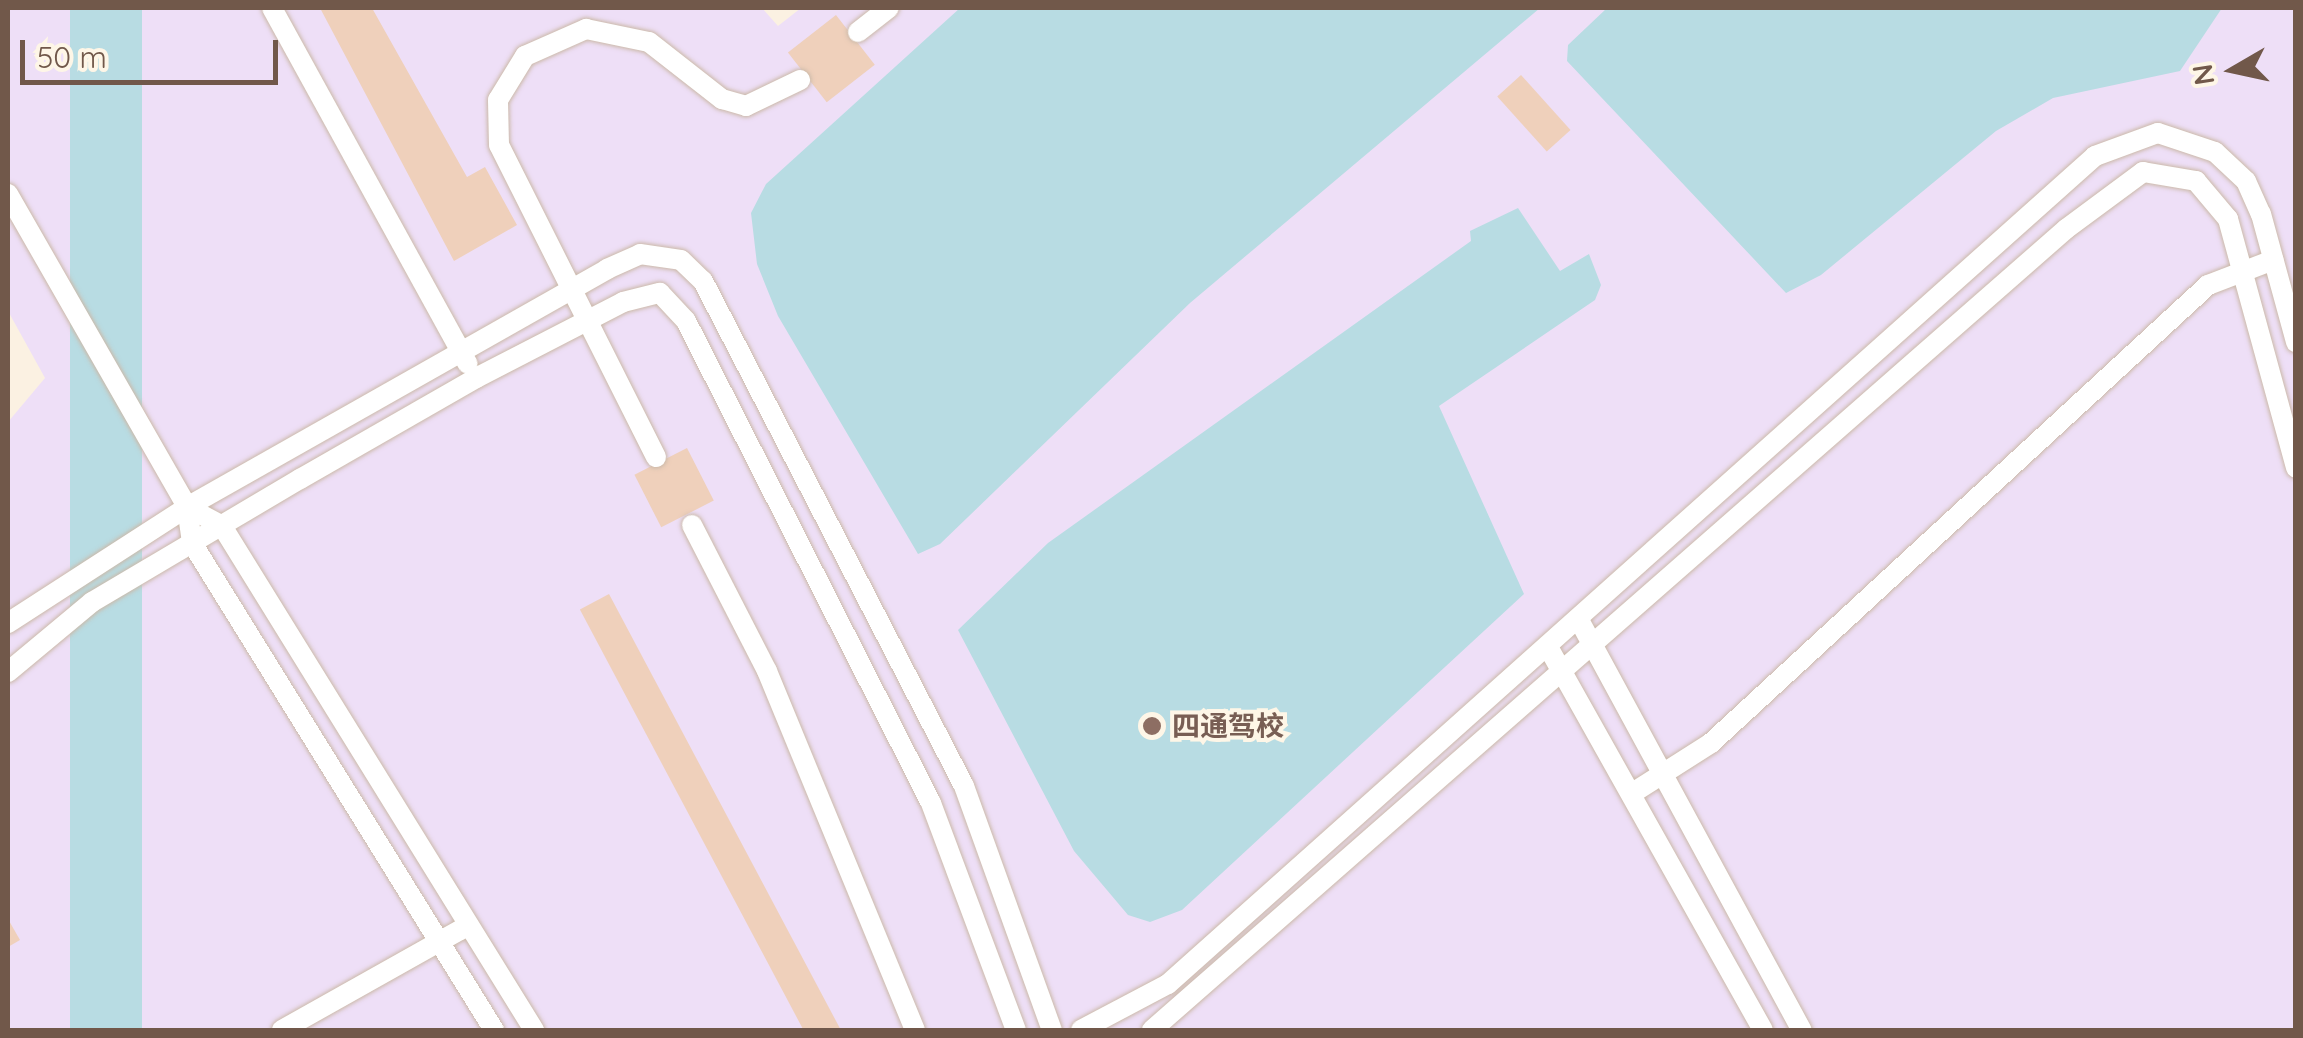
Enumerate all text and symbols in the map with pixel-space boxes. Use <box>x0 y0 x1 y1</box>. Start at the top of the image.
scale bar <box>25 20 282 82</box>
north arrow <box>2183 20 2283 120</box>
text: 50 m <box>37 38 107 76</box>
text: N <box>2184 62 2222 88</box>
place label: 四通驾校 <box>1172 709 1284 743</box>
marker: 四通驾校 <box>1141 715 1163 737</box>

